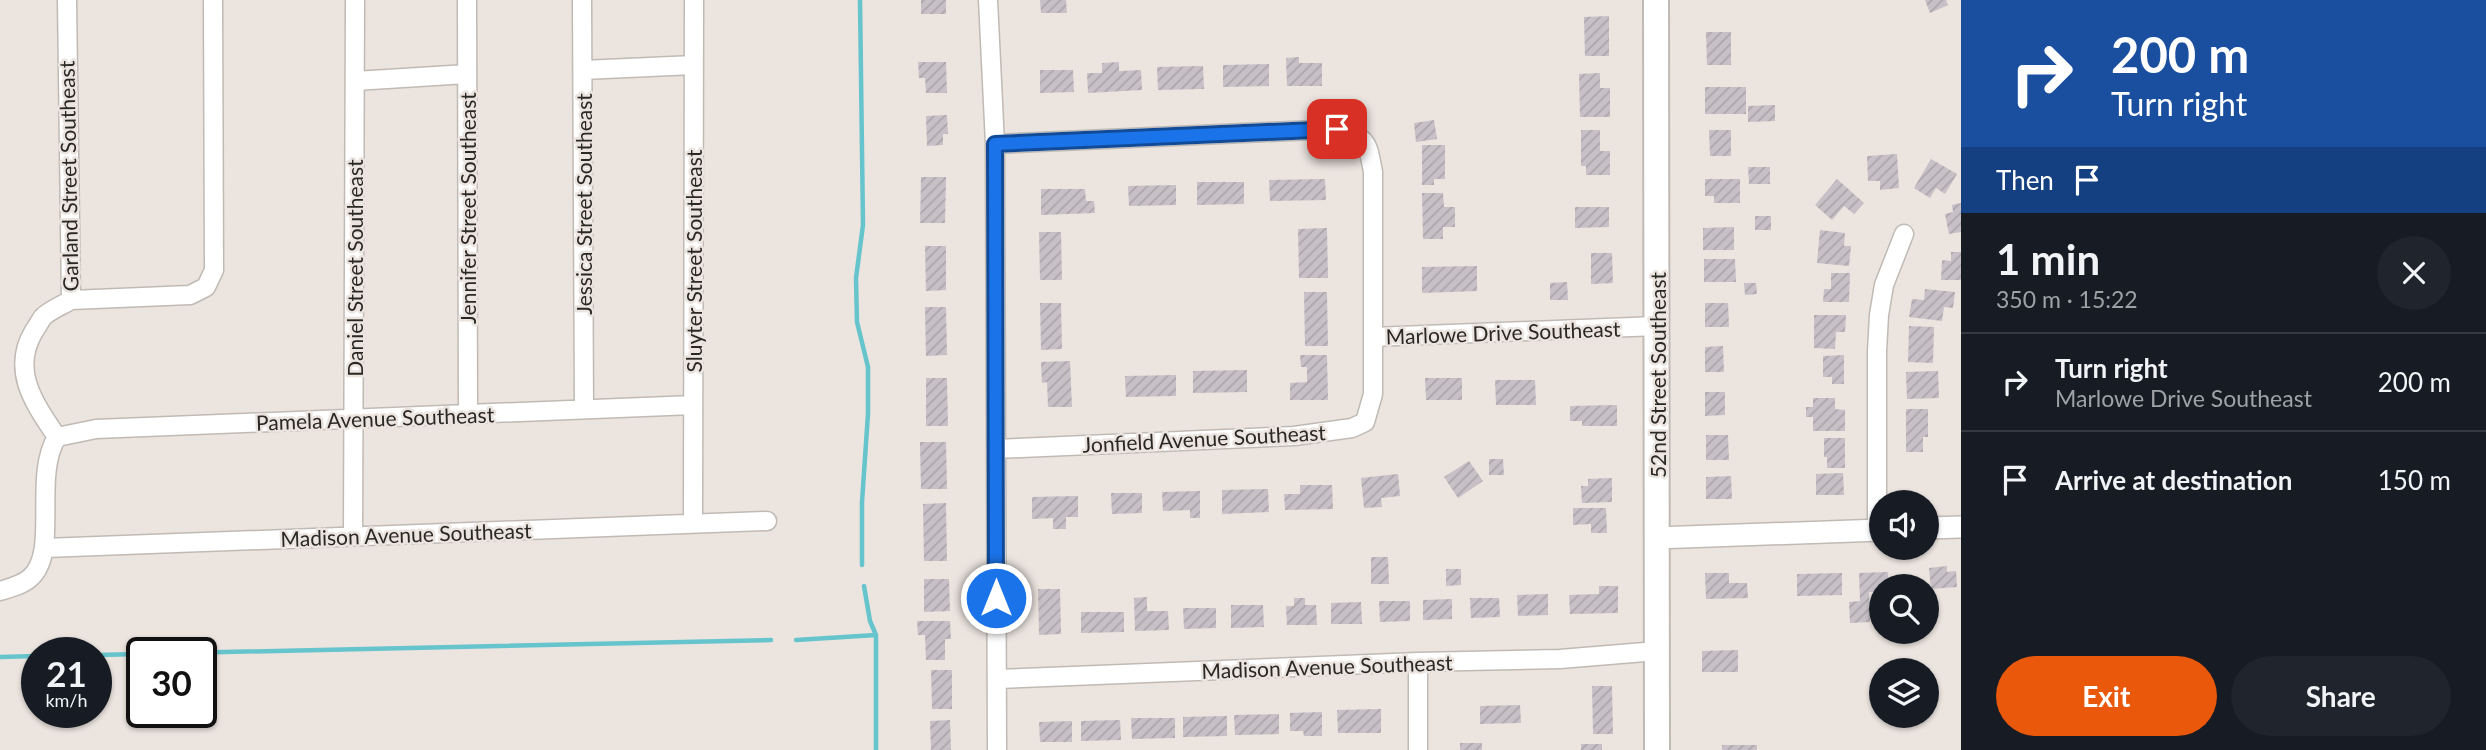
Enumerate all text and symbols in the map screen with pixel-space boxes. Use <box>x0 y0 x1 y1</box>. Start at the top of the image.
text: 200 m <box>2111 25 2249 83</box>
icon: right <box>1996 28 2087 119</box>
street label: Garland Street Southeast <box>53 60 83 292</box>
text: Turn right <box>2111 84 2247 123</box>
street label: Jennifer Street Southeast <box>455 92 480 324</box>
street label: Jessica Street Southeast <box>571 93 596 315</box>
pin <box>1307 99 1367 159</box>
icon: arrive <box>1318 110 1356 148</box>
street label: Sluyter Street Southeast <box>681 149 706 372</box>
street label: Daniel Street Southeast <box>342 159 367 377</box>
icon: arrive <box>2068 161 2106 199</box>
text: Then <box>1996 164 2054 196</box>
text: 1 min <box>1996 234 2100 284</box>
button: close <box>2377 236 2451 310</box>
street label: 52nd Street Southeast <box>1645 271 1670 478</box>
text: 350 m · 15:22 <box>1996 285 2138 313</box>
street label: Marlowe Drive Southeast <box>1385 315 1621 349</box>
text: Turn right <box>2055 352 2168 384</box>
icon: right <box>1996 363 2034 401</box>
text: 200 m <box>2378 366 2451 398</box>
text: Marlowe Drive Southeast <box>2055 384 2312 412</box>
street label: Pamela Avenue Southeast <box>255 401 495 435</box>
street label: Jonfield Avenue Southeast <box>1082 419 1327 457</box>
icon: arrive <box>1996 461 2034 499</box>
text: Arrive at destination <box>2055 464 2292 496</box>
text: 150 m <box>2378 464 2451 496</box>
map controls <box>1869 490 1939 728</box>
button: sound <box>1869 490 1939 560</box>
street label: Madison Avenue Southeast <box>280 517 532 551</box>
position arrow <box>959 561 1033 635</box>
button: search <box>1869 574 1939 644</box>
speed limit sign: 30 <box>126 637 217 728</box>
street label: Madison Avenue Southeast <box>1201 649 1453 683</box>
text: 21 <box>46 652 87 694</box>
button: Exit <box>1996 656 2217 736</box>
button: Share <box>2231 656 2451 736</box>
button: layers <box>1869 658 1939 728</box>
text: km/h <box>45 689 88 711</box>

